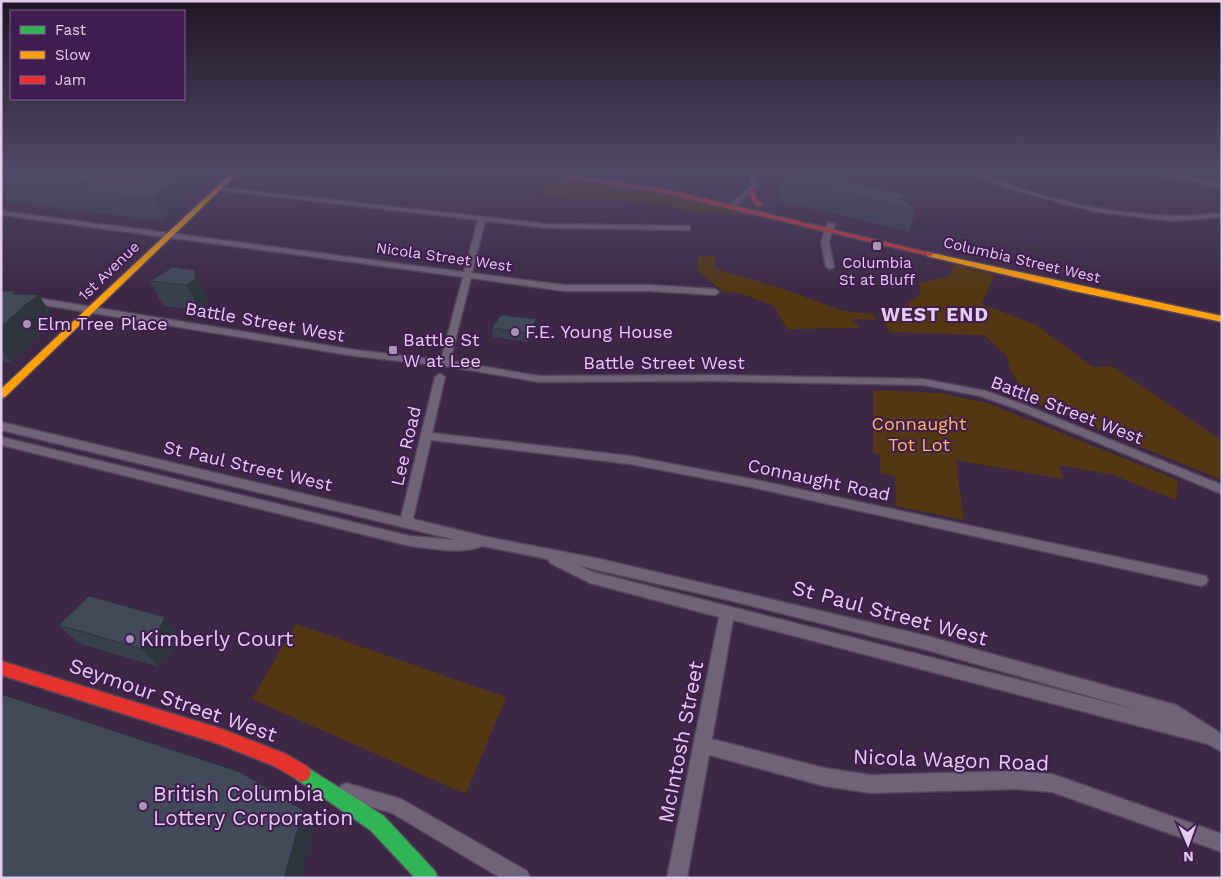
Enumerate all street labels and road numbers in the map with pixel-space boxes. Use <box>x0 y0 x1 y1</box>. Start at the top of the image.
street label: Columbia Street West <box>942 233 1103 287</box>
street label: 1st Avenue <box>75 238 143 304</box>
street label: Nicola Street West <box>375 239 514 276</box>
street label: Battle Street West <box>184 297 347 346</box>
street label: Battle Street West <box>583 352 745 373</box>
street label: Battle Street West <box>988 371 1147 448</box>
street label: Lee Road <box>386 404 425 488</box>
street label: St Paul Street West <box>162 436 335 495</box>
street label: Connaught Road <box>746 454 892 505</box>
street label: St Paul Street West <box>790 574 991 651</box>
street label: Seymour Street West <box>66 652 281 747</box>
street label: McIntosh Street <box>653 659 708 825</box>
street label: Nicola Wagon Road <box>853 744 1050 775</box>

